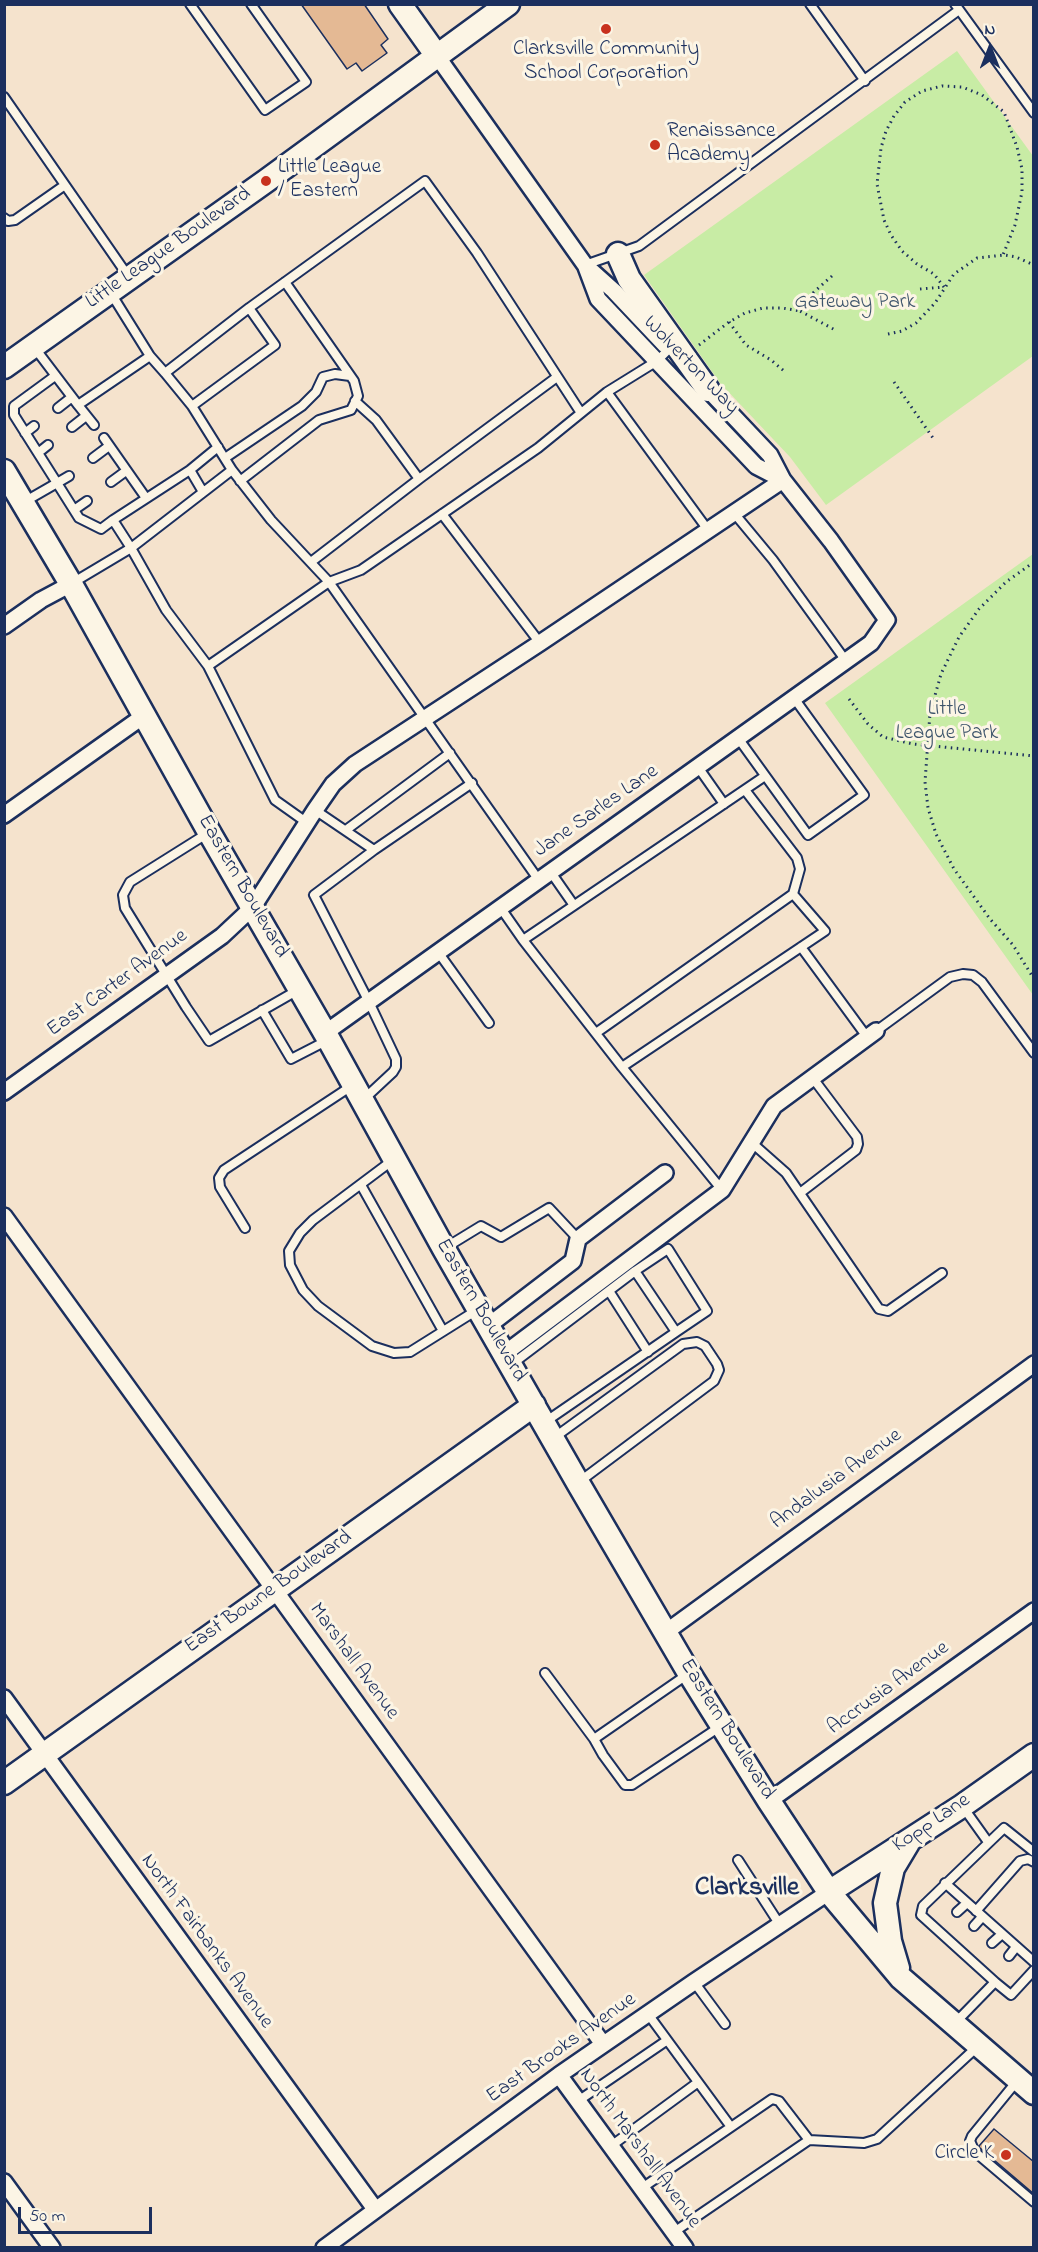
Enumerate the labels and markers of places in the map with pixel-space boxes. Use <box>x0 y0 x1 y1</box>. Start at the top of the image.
marker: Clarksville Community School Corporation <box>599 22 613 36</box>
place label: Clarksville Community School Corporation <box>513 38 699 88</box>
place label: Renaissance Academy <box>667 120 775 170</box>
marker: Renaissance Academy <box>648 138 662 152</box>
place label: Little League / Eastern <box>278 156 381 206</box>
marker: Little League / Eastern <box>259 174 273 188</box>
place label: Circle K <box>934 2142 994 2168</box>
marker: Circle K <box>999 2148 1013 2162</box>

